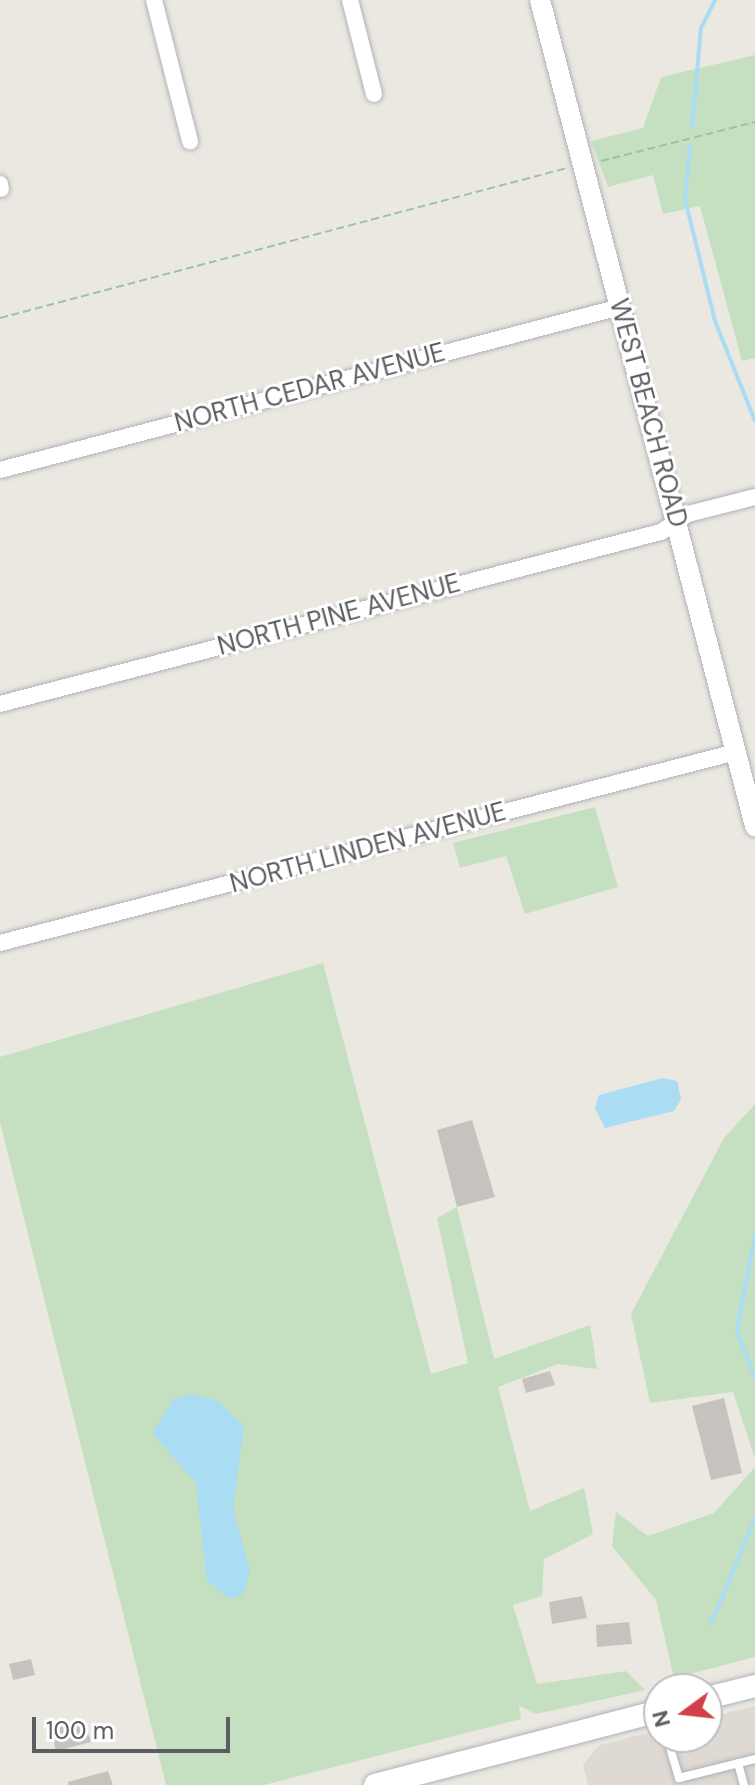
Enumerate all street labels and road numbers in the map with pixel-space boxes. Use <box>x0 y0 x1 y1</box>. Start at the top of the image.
street label: WEST BEACH ROAD <box>602 295 694 531</box>
street label: NORTH CEDAR AVENUE <box>171 337 449 439</box>
street label: NORTH PINE AVENUE <box>214 568 464 662</box>
street label: NORTH LINDEN AVENUE <box>227 796 509 900</box>

